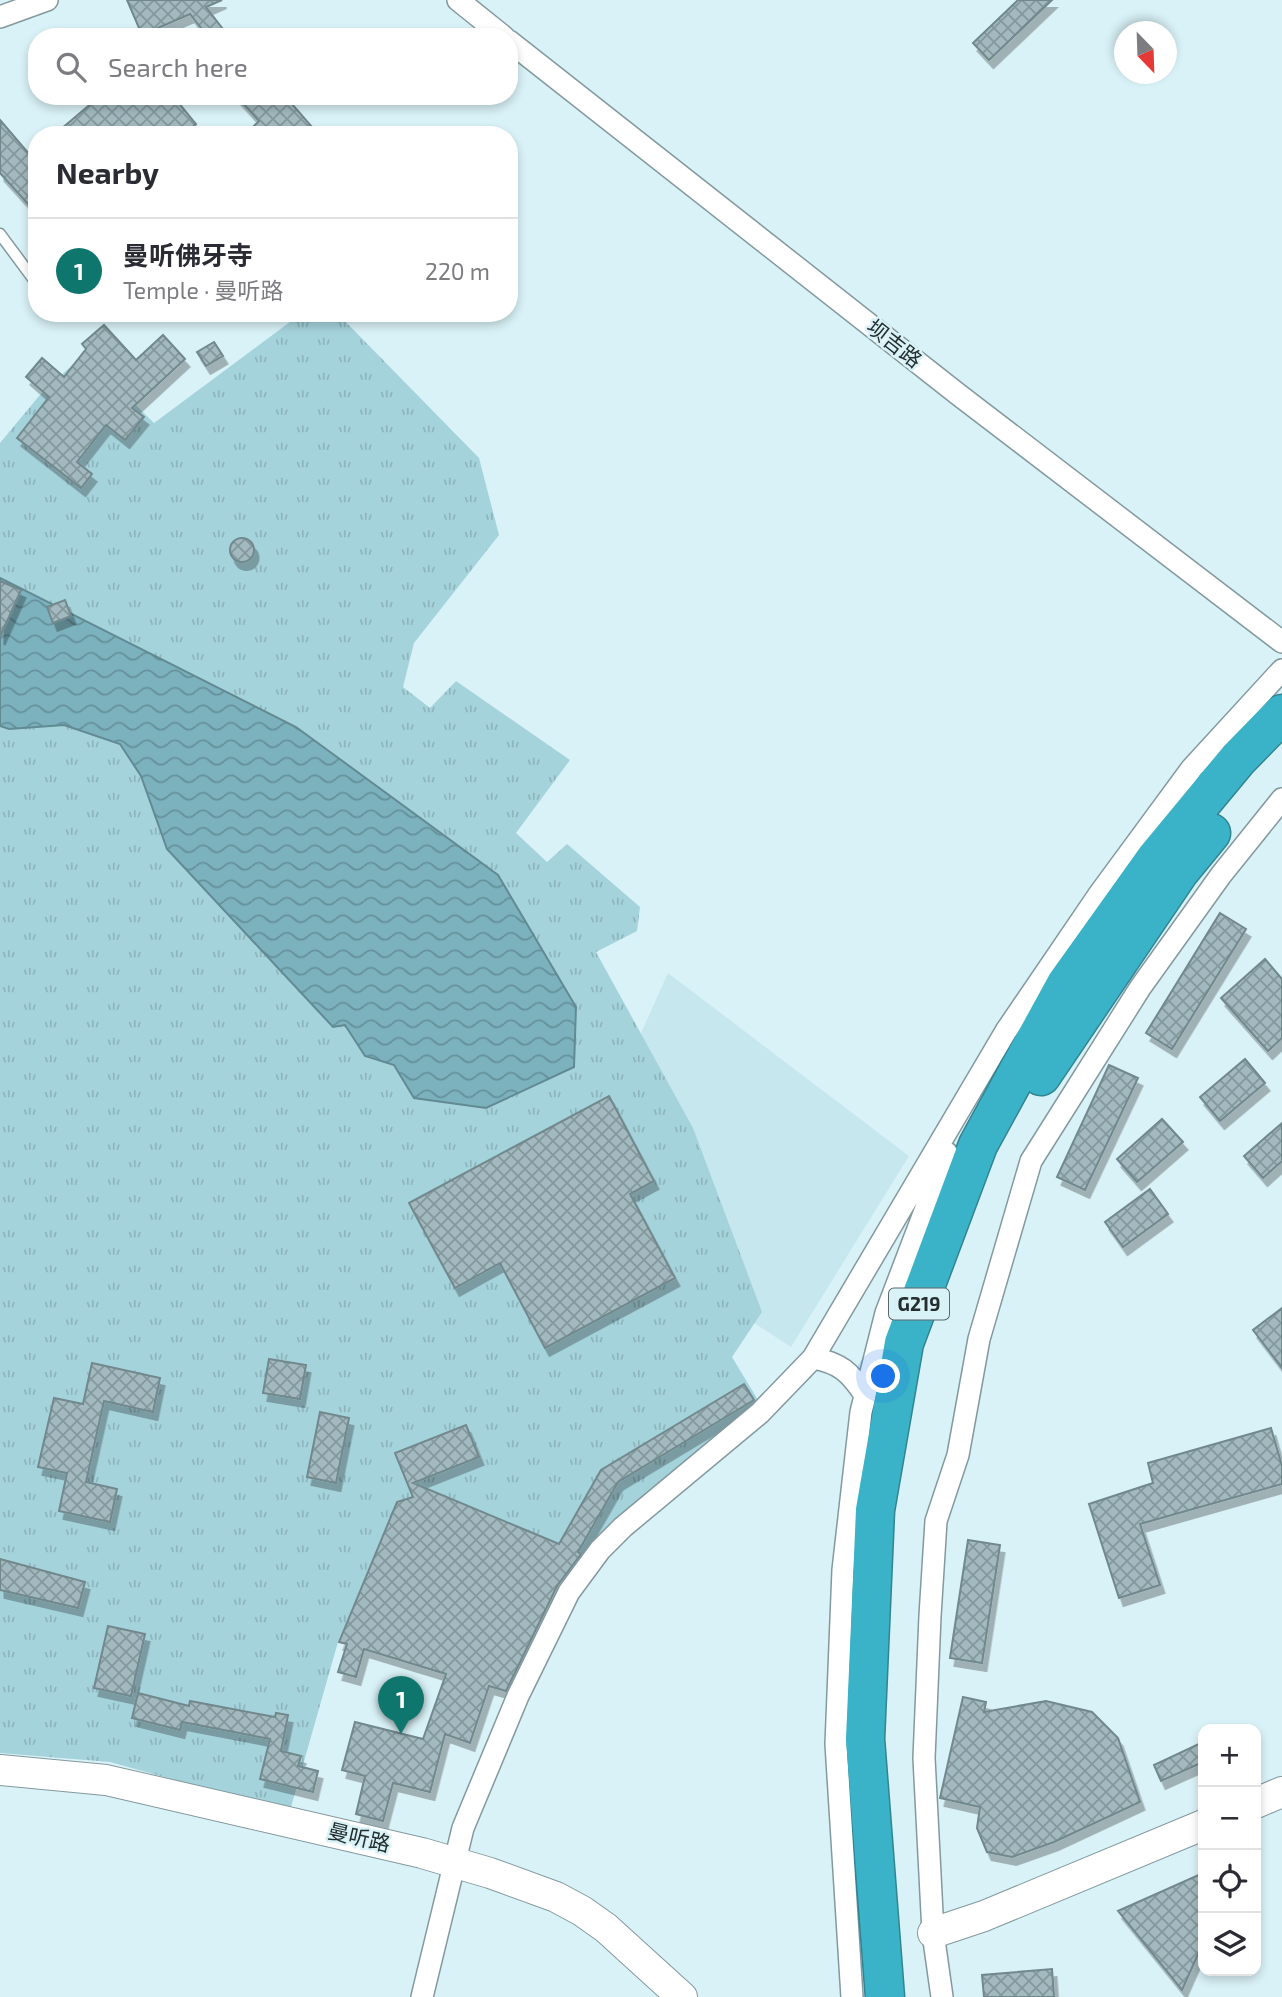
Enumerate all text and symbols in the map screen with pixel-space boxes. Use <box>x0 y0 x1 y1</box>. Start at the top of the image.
north arrow <box>1114 21 1177 84</box>
search box <box>28 28 518 105</box>
icon: search <box>52 48 90 86</box>
text: Search here <box>108 51 248 82</box>
text: Nearby <box>56 154 159 190</box>
text: 曼听佛牙寺 <box>123 239 253 270</box>
text: 1 <box>74 257 84 285</box>
text: 220 m <box>425 257 490 285</box>
text: Temple · 曼听路 <box>123 276 284 304</box>
street label: 坝吉路 <box>862 314 927 372</box>
road number: G219 <box>889 1288 949 1320</box>
your location <box>866 1359 900 1393</box>
pin: 1 <box>378 1676 424 1734</box>
map controls <box>1198 1724 1261 1976</box>
button: + <box>1198 1724 1261 1787</box>
button: − <box>1198 1787 1261 1850</box>
street label: 曼听路 <box>326 1817 393 1856</box>
button: locate <box>1198 1850 1261 1913</box>
button: layers <box>1198 1913 1261 1976</box>

